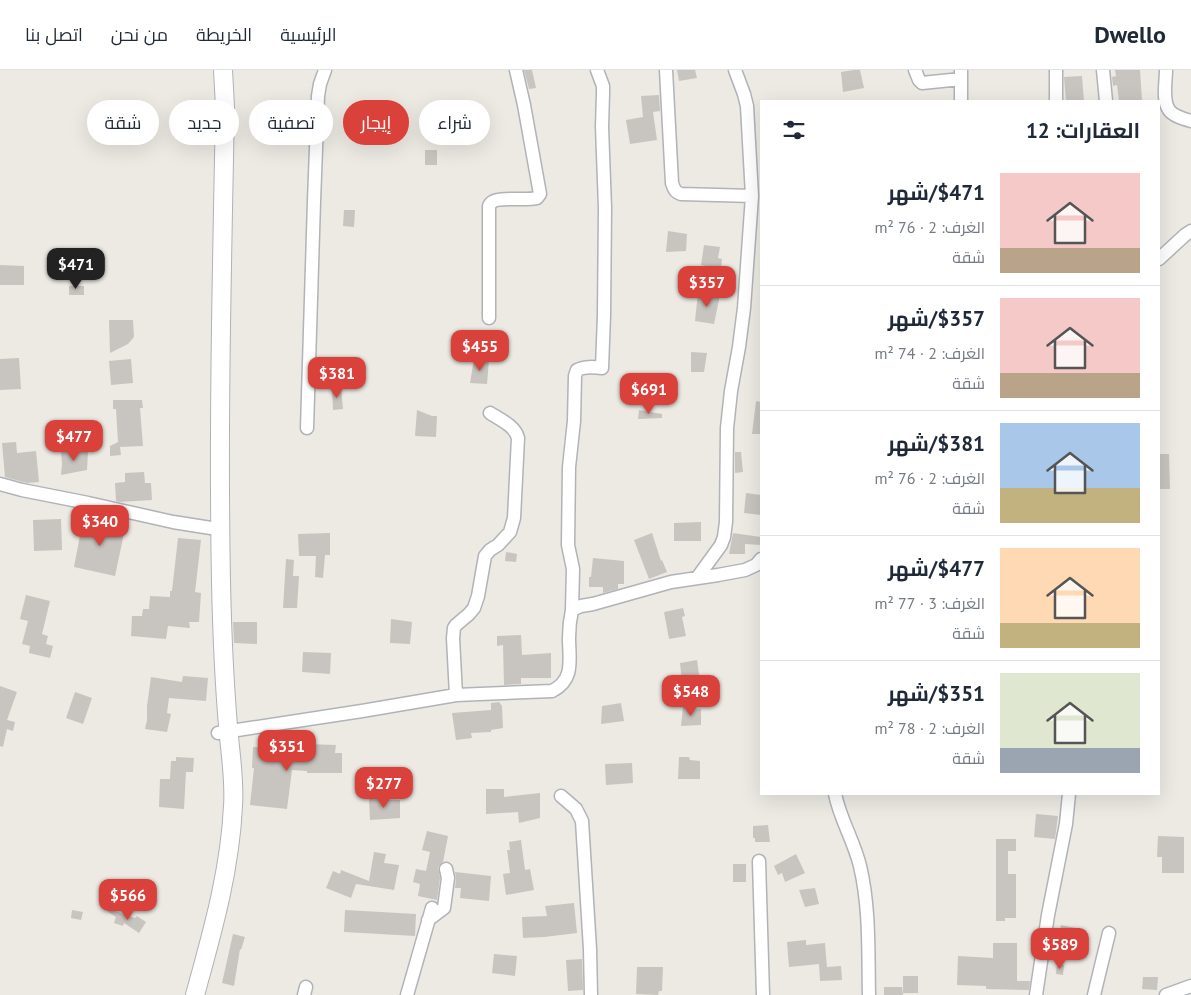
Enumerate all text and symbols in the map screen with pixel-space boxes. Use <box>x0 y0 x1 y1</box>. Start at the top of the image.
text: Dwello <box>1094 19 1166 50</box>
text: اتصل بنا <box>25 23 83 46</box>
text: من نحن <box>111 23 168 46</box>
text: الخريطة <box>196 23 252 46</box>
text: الرئيسية <box>280 23 337 46</box>
chip: شقة <box>87 100 159 145</box>
chip: جديد <box>169 100 239 145</box>
chip: تصفية <box>249 100 333 145</box>
chip: إيجار <box>343 100 409 145</box>
chip: شراء <box>419 100 490 145</box>
icon: filters <box>780 116 808 144</box>
text: العقارات: 12 <box>1026 117 1140 144</box>
text: $471/شهر <box>888 179 985 206</box>
icon: home <box>1040 193 1100 253</box>
text: الغرف: 2 · 76 m² <box>874 217 985 237</box>
text: شقة <box>952 247 985 267</box>
pin: $471 <box>46 248 106 290</box>
text: $471 <box>58 254 94 274</box>
pin: $357 <box>677 266 737 308</box>
text: $357 <box>689 272 725 292</box>
text: $357/شهر <box>888 305 985 332</box>
icon: home <box>1040 318 1100 378</box>
pin: $455 <box>450 330 510 372</box>
text: $455 <box>462 336 498 356</box>
text: الغرف: 2 · 74 m² <box>874 343 985 363</box>
pin: $381 <box>307 356 367 399</box>
text: $381 <box>319 363 355 383</box>
pin: $691 <box>619 372 679 415</box>
text: شقة <box>952 373 985 393</box>
text: $691 <box>631 379 667 399</box>
pin: $477 <box>44 420 104 462</box>
text: $477 <box>56 426 92 446</box>
text: $381/شهر <box>888 430 985 457</box>
icon: home <box>1040 443 1100 503</box>
text: الغرف: 2 · 76 m² <box>874 468 985 488</box>
text: شقة <box>952 498 985 518</box>
pin: $340 <box>70 504 130 547</box>
text: $340 <box>82 511 118 531</box>
text: $477/شهر <box>888 555 985 582</box>
icon: home <box>1040 568 1100 628</box>
text: الغرف: 3 · 77 m² <box>874 593 985 613</box>
text: شقة <box>952 623 985 643</box>
pin: $548 <box>661 674 721 717</box>
text: $351/شهر <box>888 680 985 707</box>
text: $548 <box>673 681 709 701</box>
icon: home <box>1040 693 1100 753</box>
text: الغرف: 2 · 78 m² <box>874 718 985 738</box>
pin: $351 <box>257 730 317 772</box>
text: $351 <box>269 736 305 756</box>
text: شقة <box>952 748 985 768</box>
pin: $277 <box>354 766 414 809</box>
text: $277 <box>366 773 402 793</box>
pin: $566 <box>98 878 158 921</box>
text: $566 <box>110 885 146 905</box>
pin: $589 <box>1030 928 1090 970</box>
text: $589 <box>1042 934 1078 954</box>

